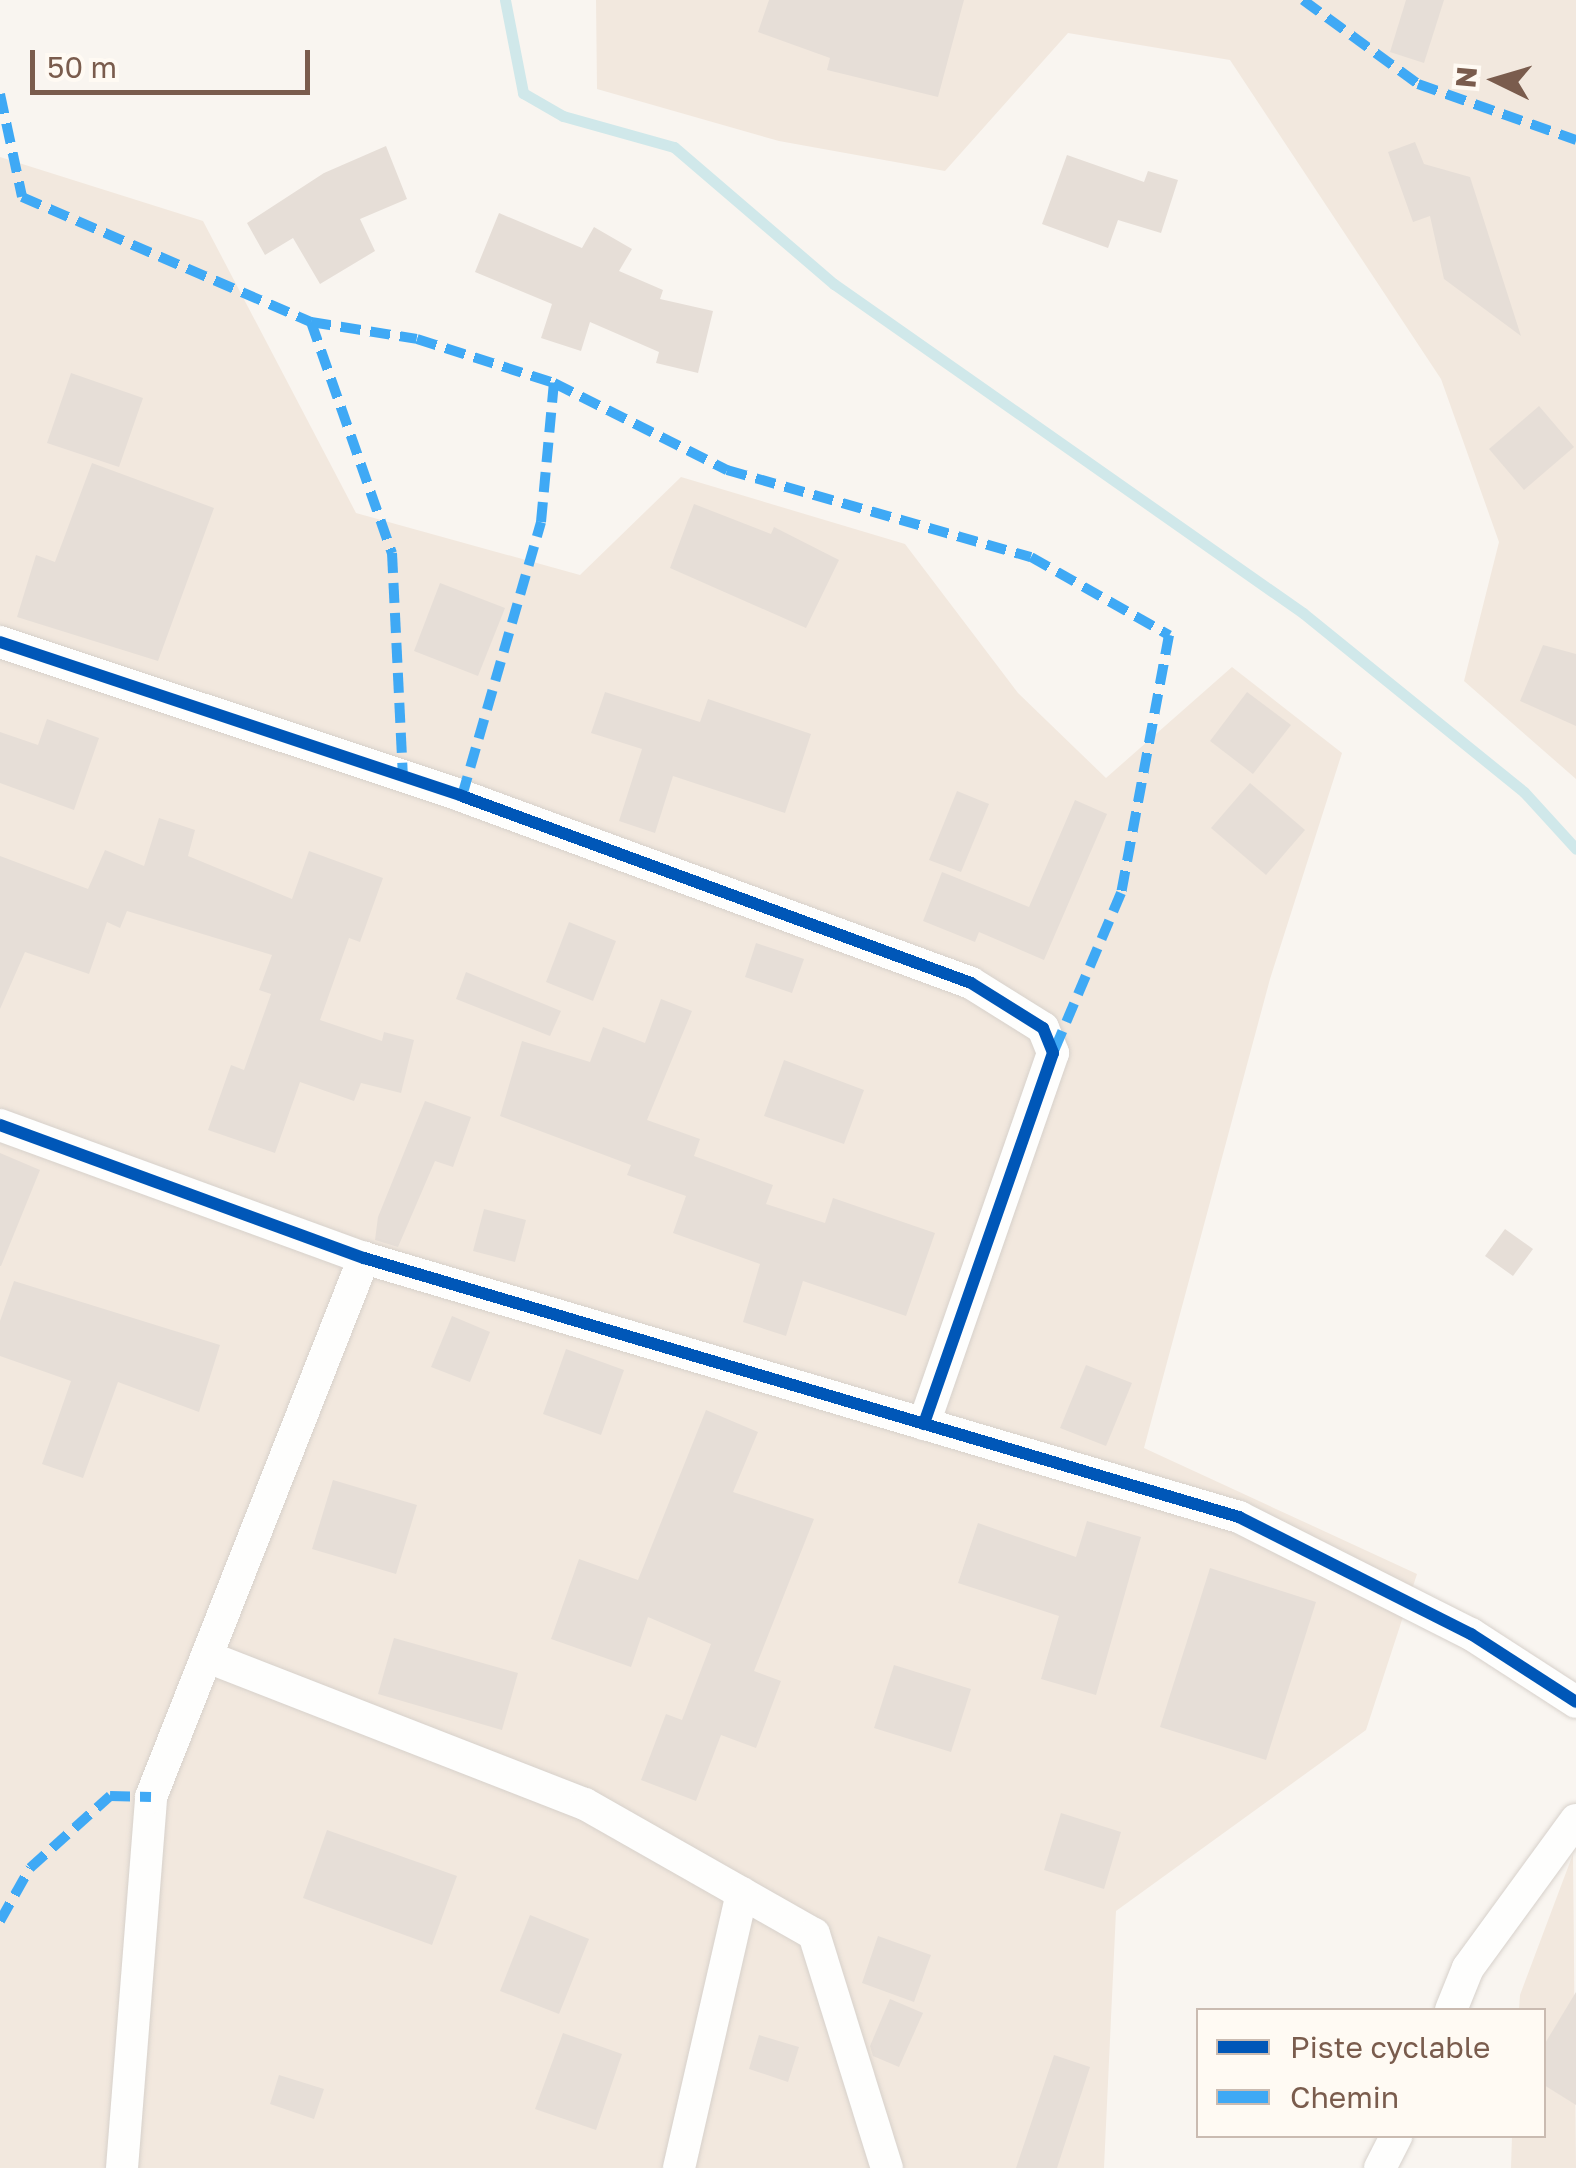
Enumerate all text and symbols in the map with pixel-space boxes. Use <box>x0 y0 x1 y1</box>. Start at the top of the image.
scale bar <box>35 30 315 92</box>
north arrow <box>1446 30 1546 130</box>
text: 50 m <box>47 49 117 85</box>
text: N <box>1448 65 1483 89</box>
legend <box>1196 2008 1546 2138</box>
text: Piste cyclable <box>1290 2029 1491 2065</box>
text: Chemin <box>1290 2079 1399 2115</box>

